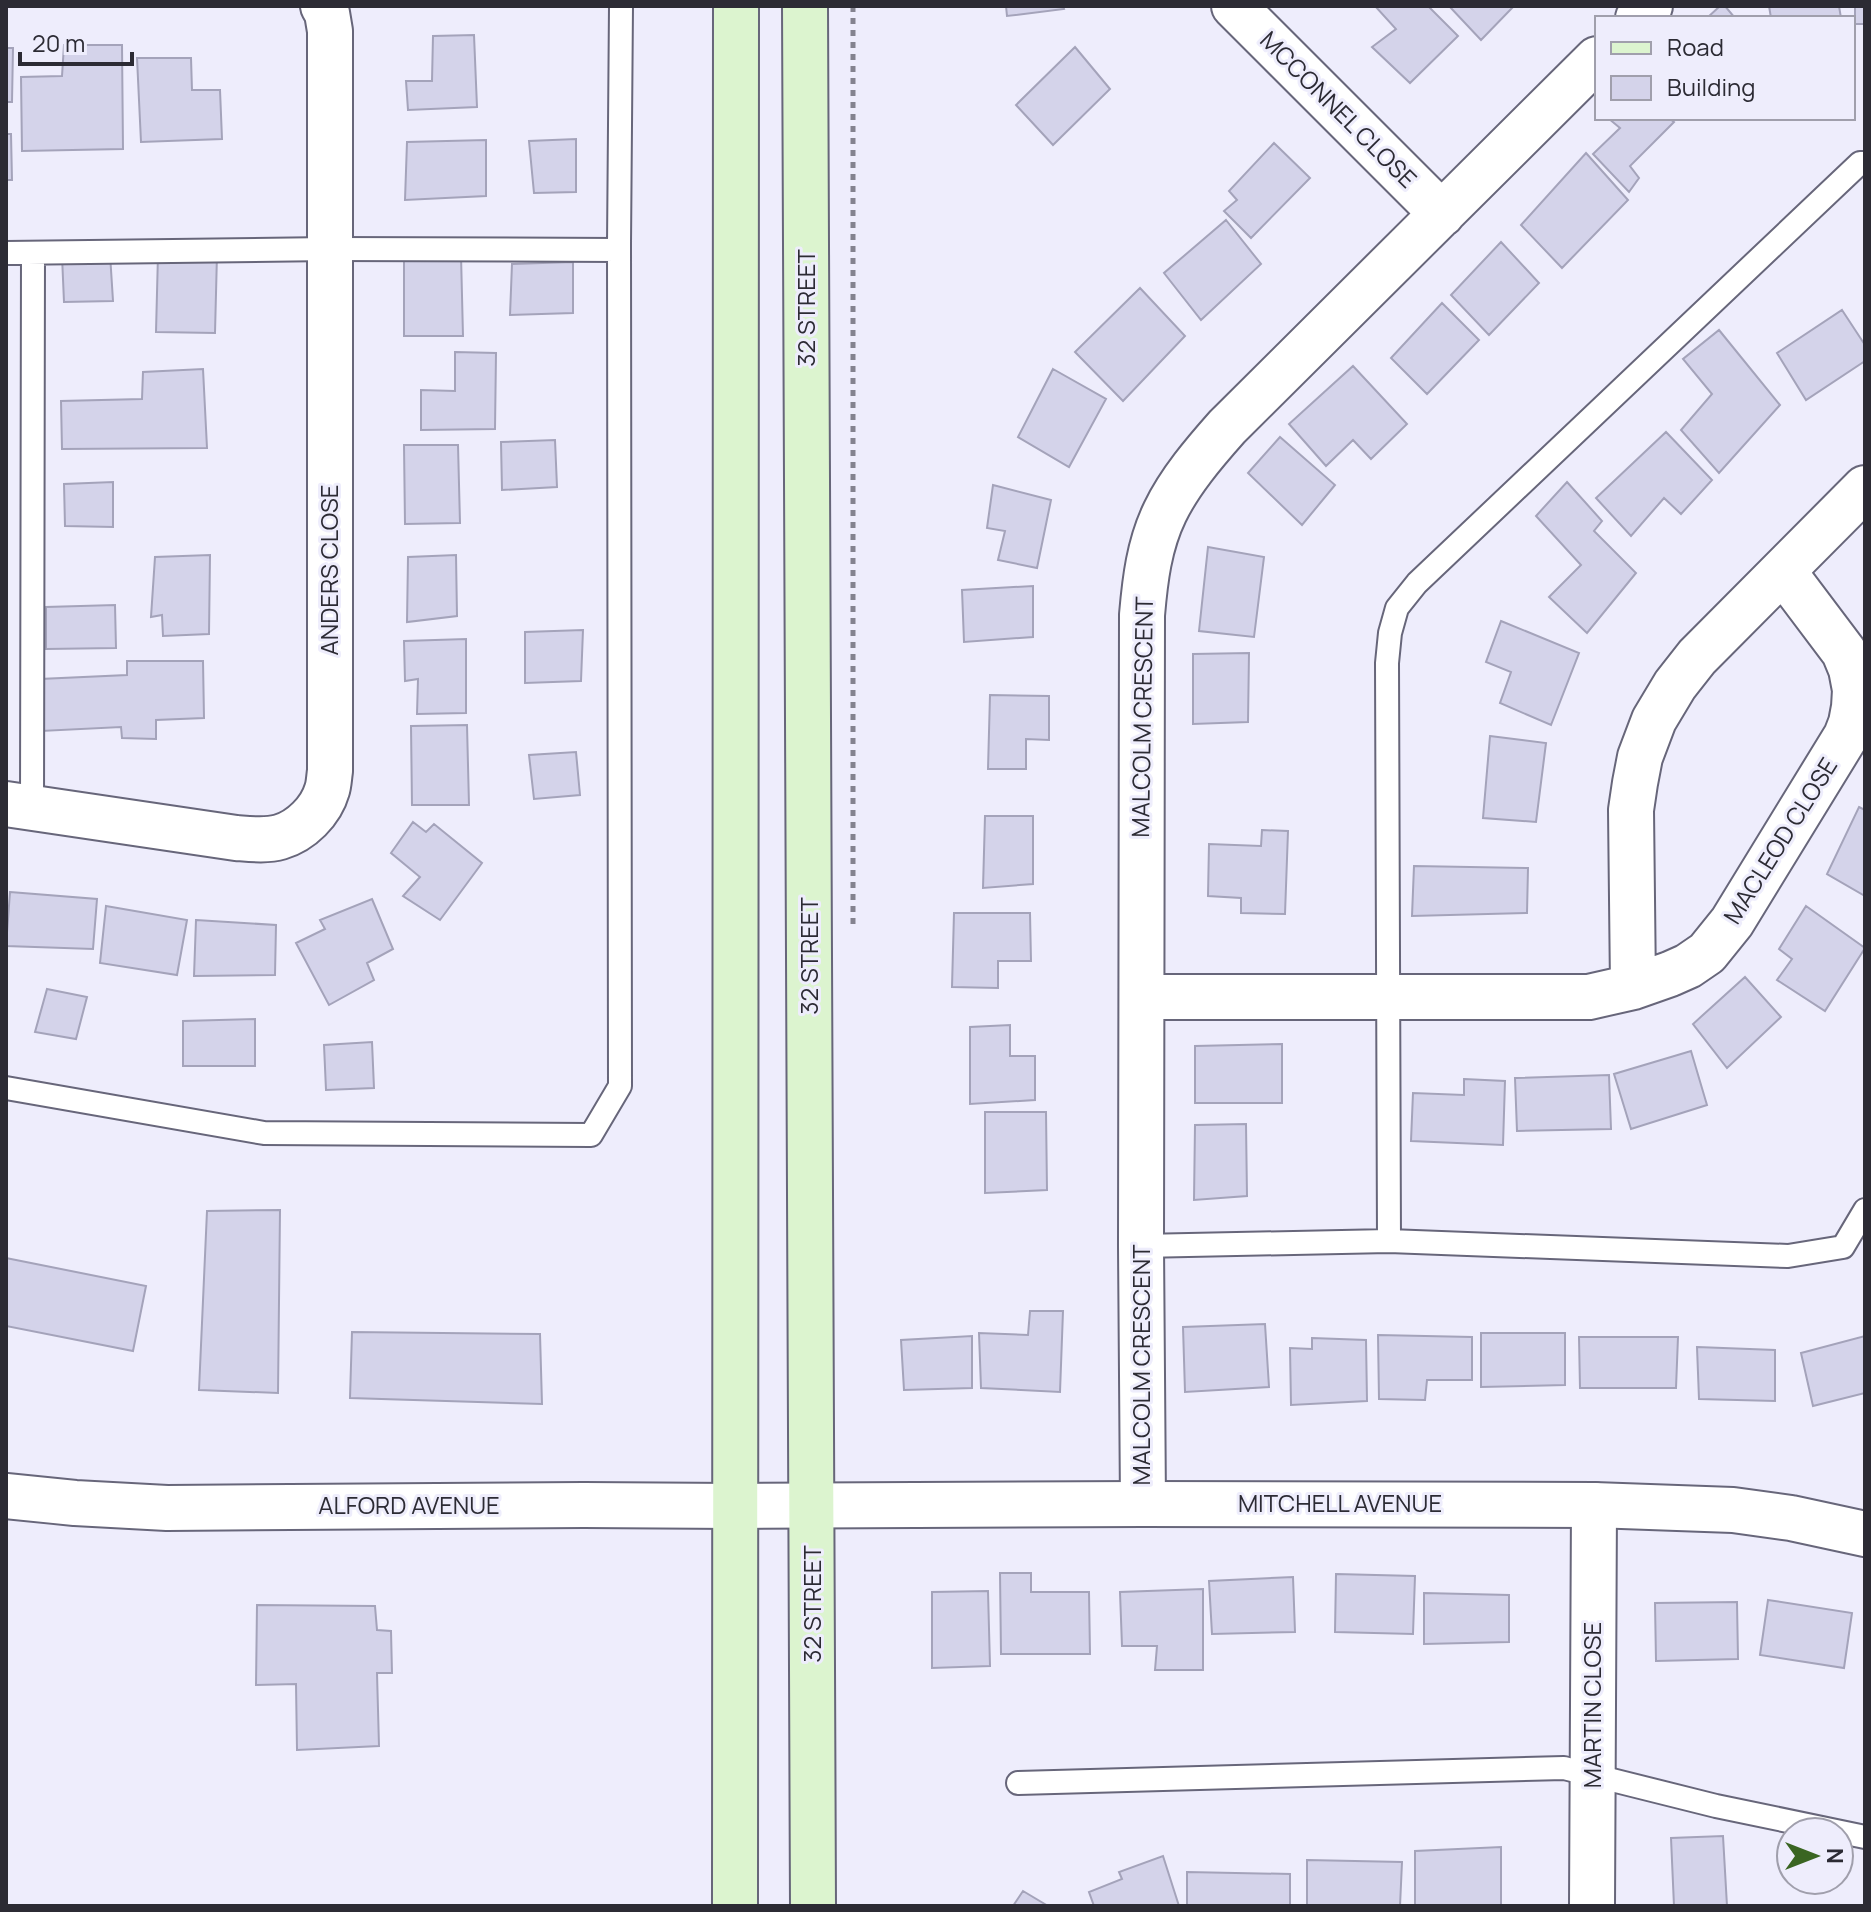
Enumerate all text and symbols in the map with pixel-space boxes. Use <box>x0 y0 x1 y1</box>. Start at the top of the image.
scale bar <box>20 16 132 66</box>
legend <box>1595 16 1855 120</box>
street label: MCCONNEL CLOSE <box>1253 23 1425 195</box>
text: 20 m <box>32 26 85 59</box>
text: Road <box>1667 30 1724 63</box>
text: Building <box>1667 70 1755 103</box>
street label: 32 STREET <box>789 248 822 367</box>
street label: ANDERS CLOSE <box>312 485 345 655</box>
street label: MALCOLM CRESCENT <box>1123 595 1160 838</box>
street label: MACLEOD CLOSE <box>1715 751 1844 930</box>
street label: 32 STREET <box>792 896 825 1015</box>
street label: MALCOLM CRESCENT <box>1124 1244 1157 1486</box>
street label: MITCHELL AVENUE <box>1238 1486 1442 1519</box>
street label: ALFORD AVENUE <box>318 1488 500 1521</box>
street label: 32 STREET <box>795 1544 828 1663</box>
street label: MARTIN CLOSE <box>1575 1622 1608 1788</box>
north arrow <box>1775 1816 1855 1896</box>
text: N <box>1820 1848 1850 1864</box>

